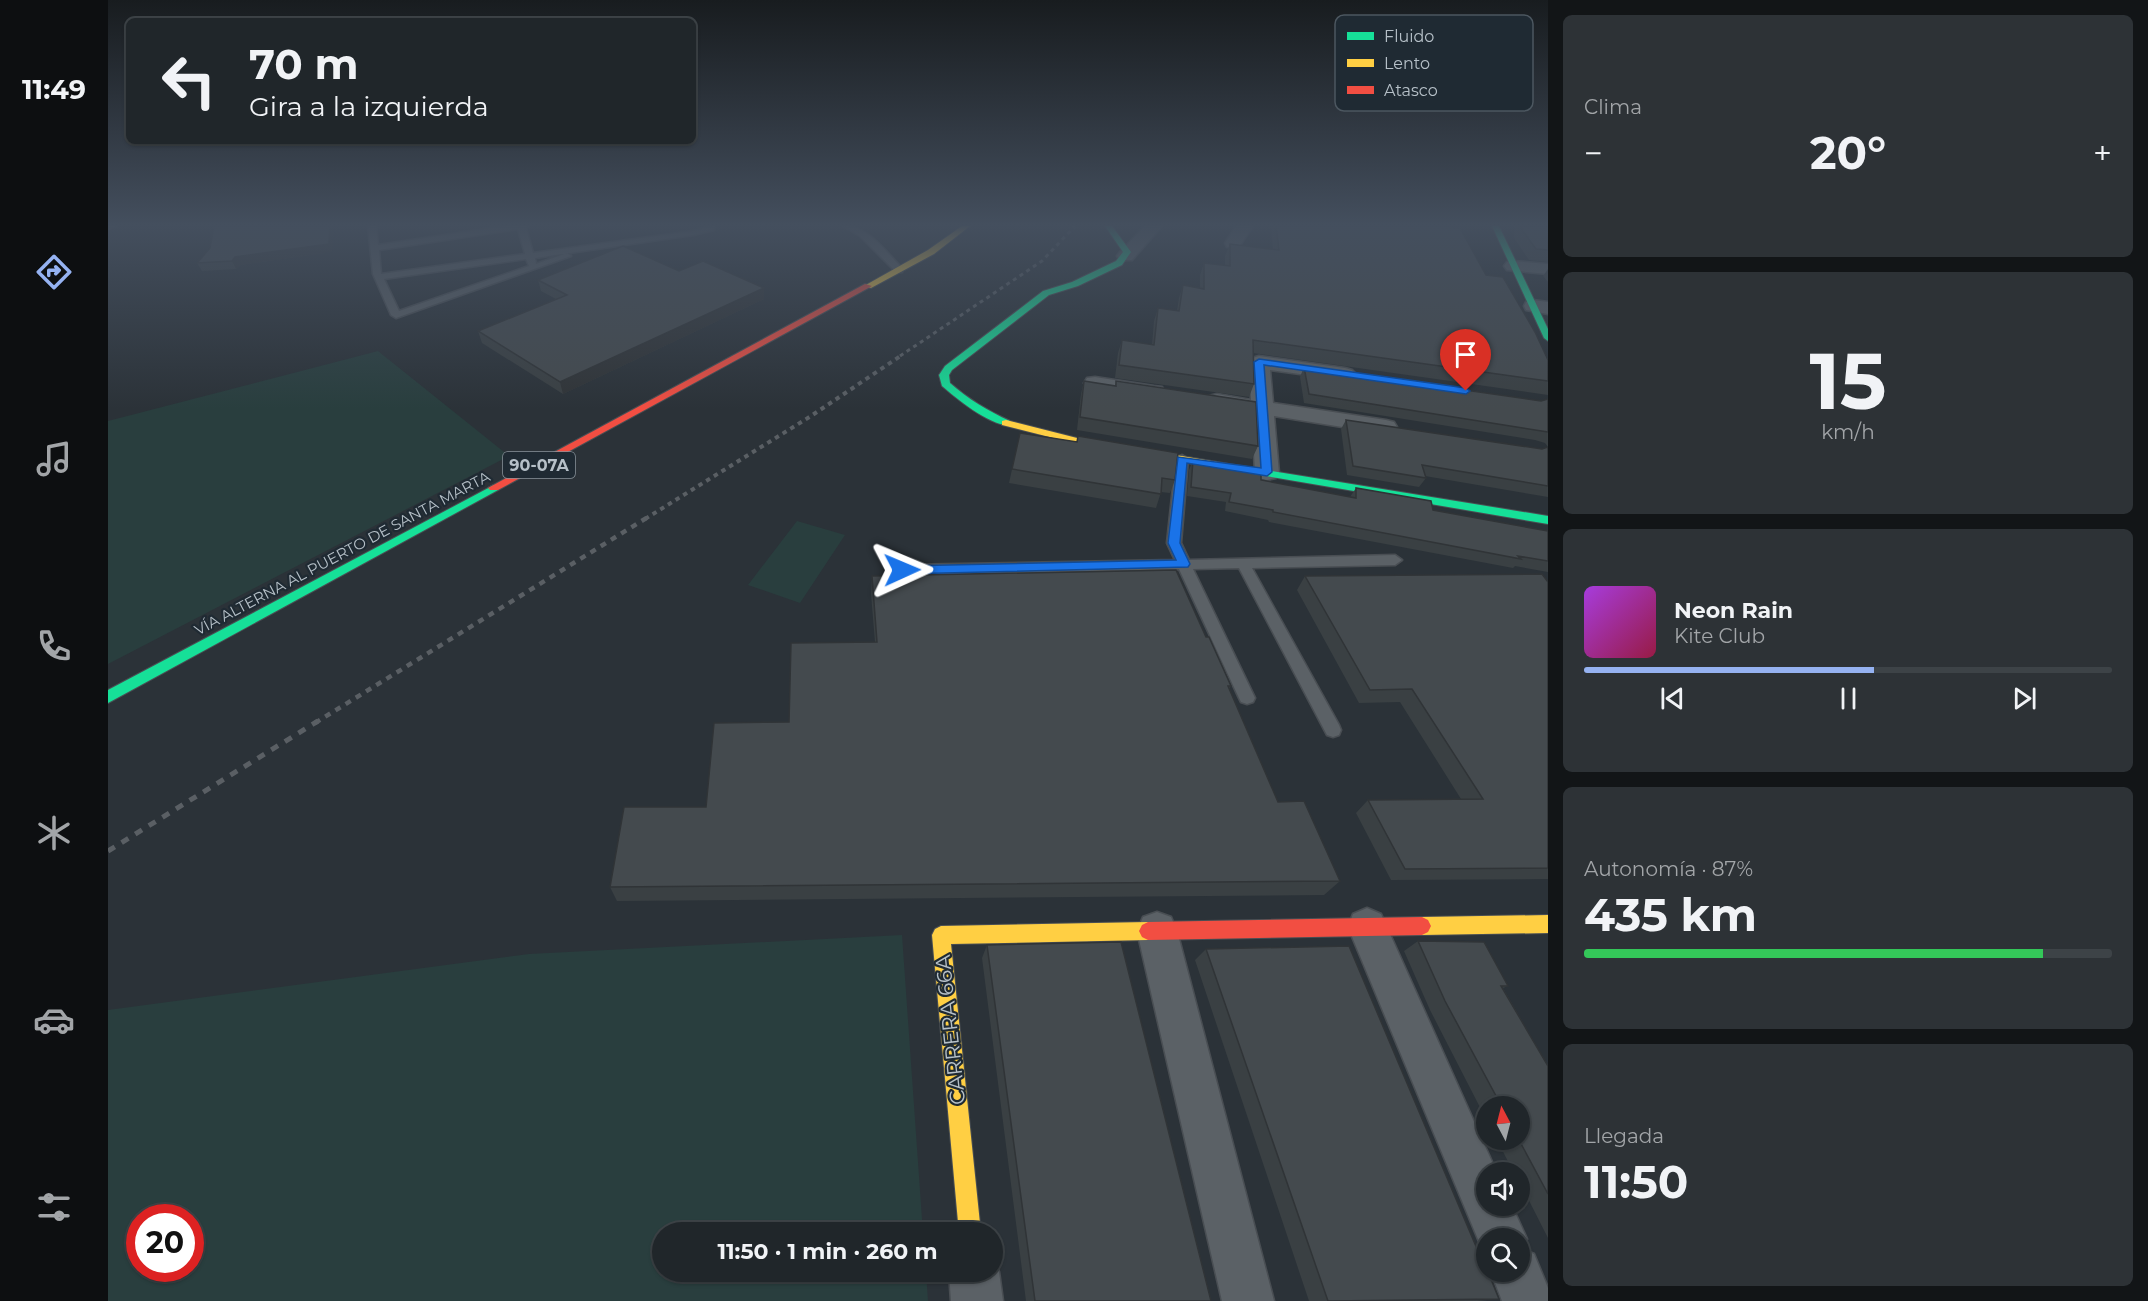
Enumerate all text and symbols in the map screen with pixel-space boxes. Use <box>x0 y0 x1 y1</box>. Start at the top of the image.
legend <box>1335 15 1533 111</box>
text: Fluido <box>1384 27 1434 46</box>
text: 70 m <box>249 38 359 90</box>
icon: left <box>150 42 228 120</box>
text: Lento <box>1384 54 1430 73</box>
text: 11:49 <box>22 73 86 106</box>
text: Atasco <box>1384 81 1438 100</box>
text: Gira a la izquierda <box>249 90 489 123</box>
text: Clima <box>1584 95 1642 119</box>
text: 20° <box>1810 125 1886 180</box>
text: − <box>1584 133 1603 173</box>
text: + <box>2093 133 2112 173</box>
icon: directions <box>33 251 75 293</box>
pin <box>1440 329 1491 391</box>
text: 15 <box>1810 333 1887 429</box>
icon: arrive <box>1449 338 1482 371</box>
text: km/h <box>1821 420 1875 444</box>
icon: music <box>33 438 75 480</box>
road number: 90-07A <box>503 452 575 478</box>
street label: VÍA ALTERNA AL PUERTO DE SANTA MARTA <box>191 467 493 639</box>
position arrow <box>870 538 934 602</box>
text: Neon Rain <box>1674 597 1793 624</box>
text: Kite Club <box>1674 624 1765 648</box>
icon: phone <box>33 625 75 667</box>
icon: previous <box>1656 682 1689 715</box>
icon: pause <box>1832 682 1865 715</box>
icon: next <box>2008 682 2041 715</box>
icon: climate <box>33 812 75 854</box>
text: Autonomía · 87% <box>1584 857 1753 881</box>
text: 435 km <box>1584 887 1757 942</box>
street label: CARRERA 66A <box>930 953 970 1106</box>
icon: car <box>33 999 75 1041</box>
north arrow <box>1476 1096 1530 1150</box>
map controls <box>1476 1096 1530 1282</box>
text: Llegada <box>1584 1124 1664 1148</box>
text: 11:50 <box>1584 1154 1688 1209</box>
button: sound <box>1476 1162 1530 1216</box>
icon: filters <box>33 1186 75 1228</box>
speed limit sign: 20 <box>126 1204 204 1282</box>
button: search <box>1476 1228 1530 1282</box>
text: 11:50 · 1 min · 260 m <box>717 1238 938 1265</box>

